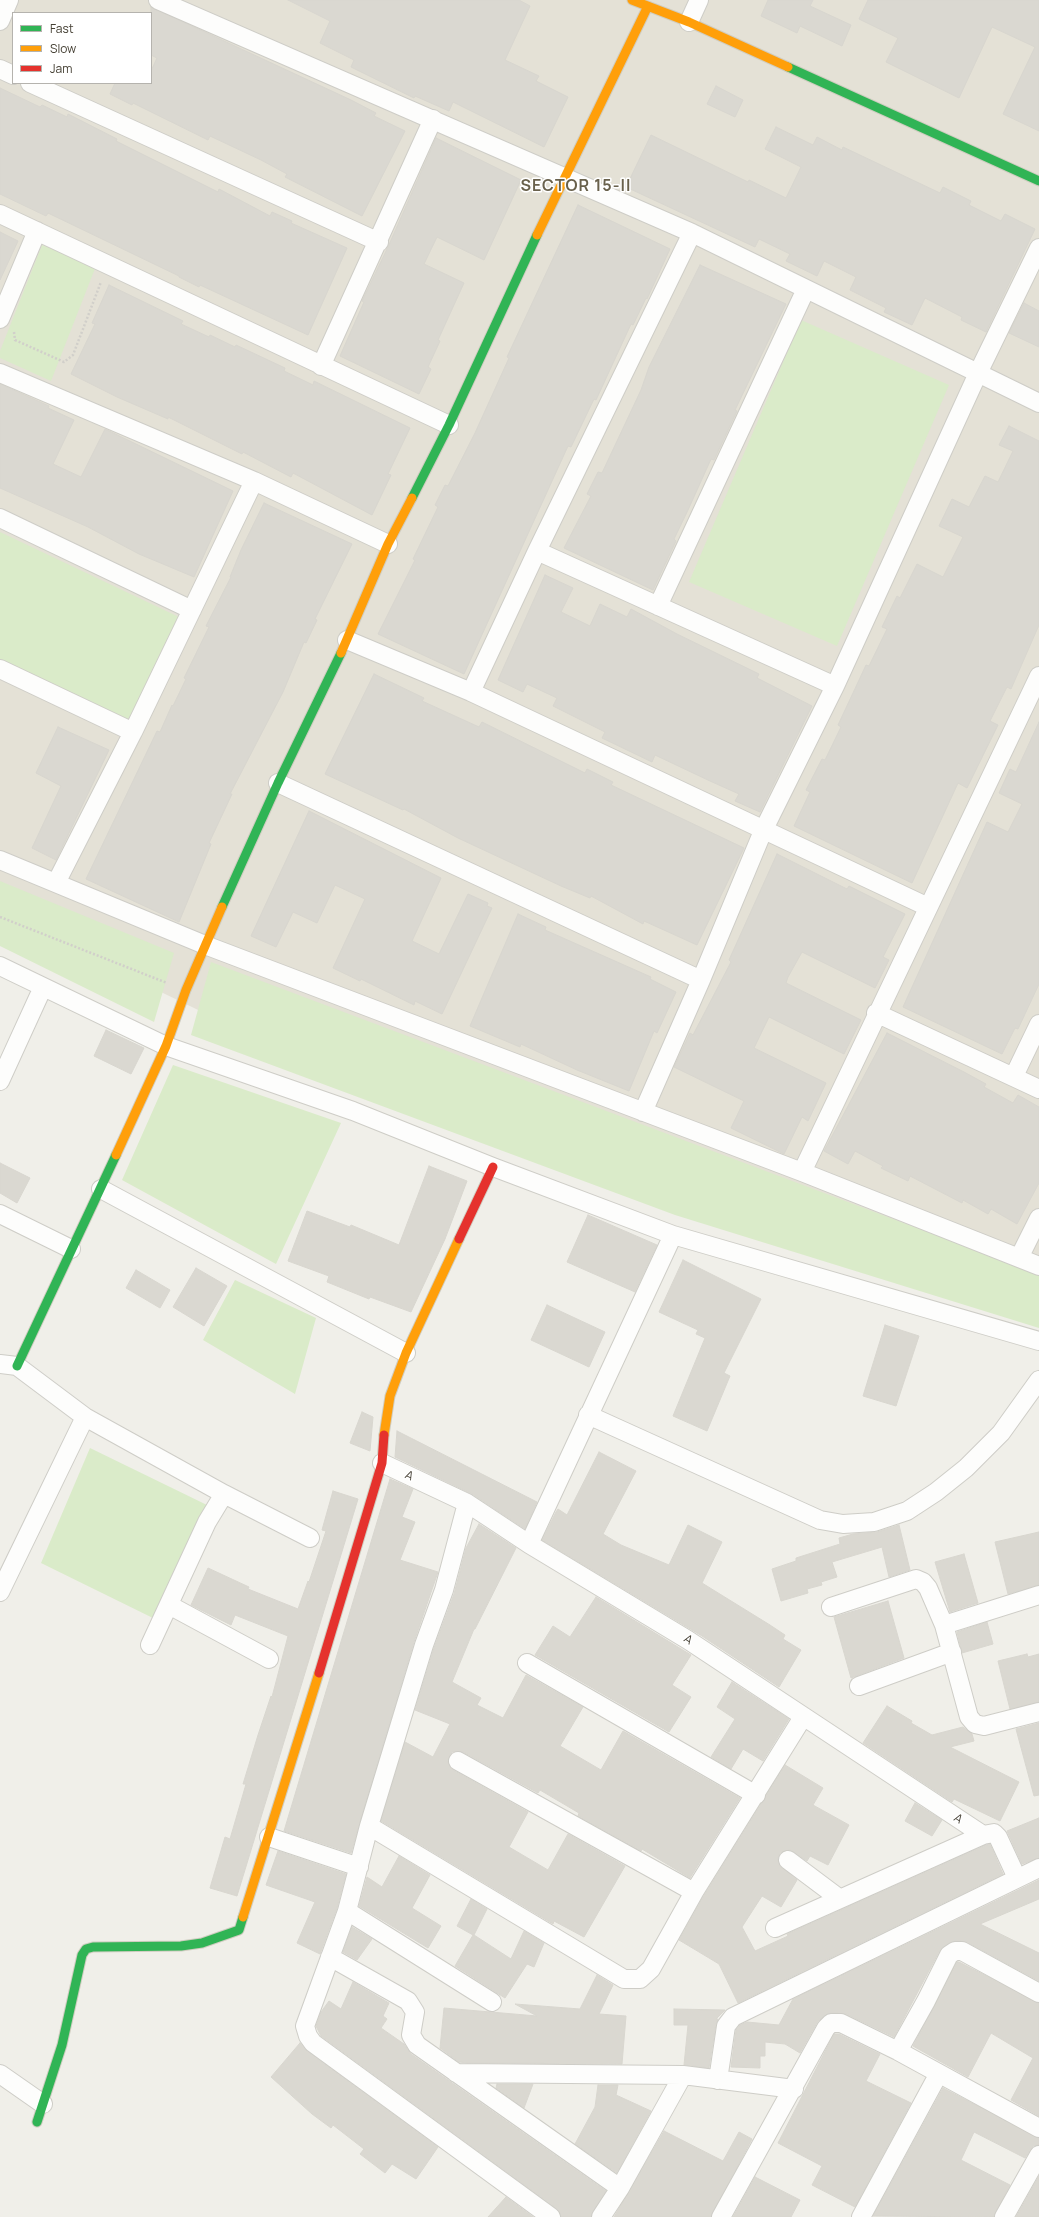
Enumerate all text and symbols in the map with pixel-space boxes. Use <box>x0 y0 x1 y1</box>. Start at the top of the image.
legend <box>12 12 152 84</box>
text: Fast <box>50 20 74 37</box>
text: Slow <box>50 40 76 57</box>
text: Jam <box>50 60 72 77</box>
district label: SECTOR 15-II <box>521 177 631 197</box>
street label: A <box>403 1468 415 1484</box>
street label: A <box>681 1632 695 1648</box>
street label: A <box>951 1811 965 1827</box>

